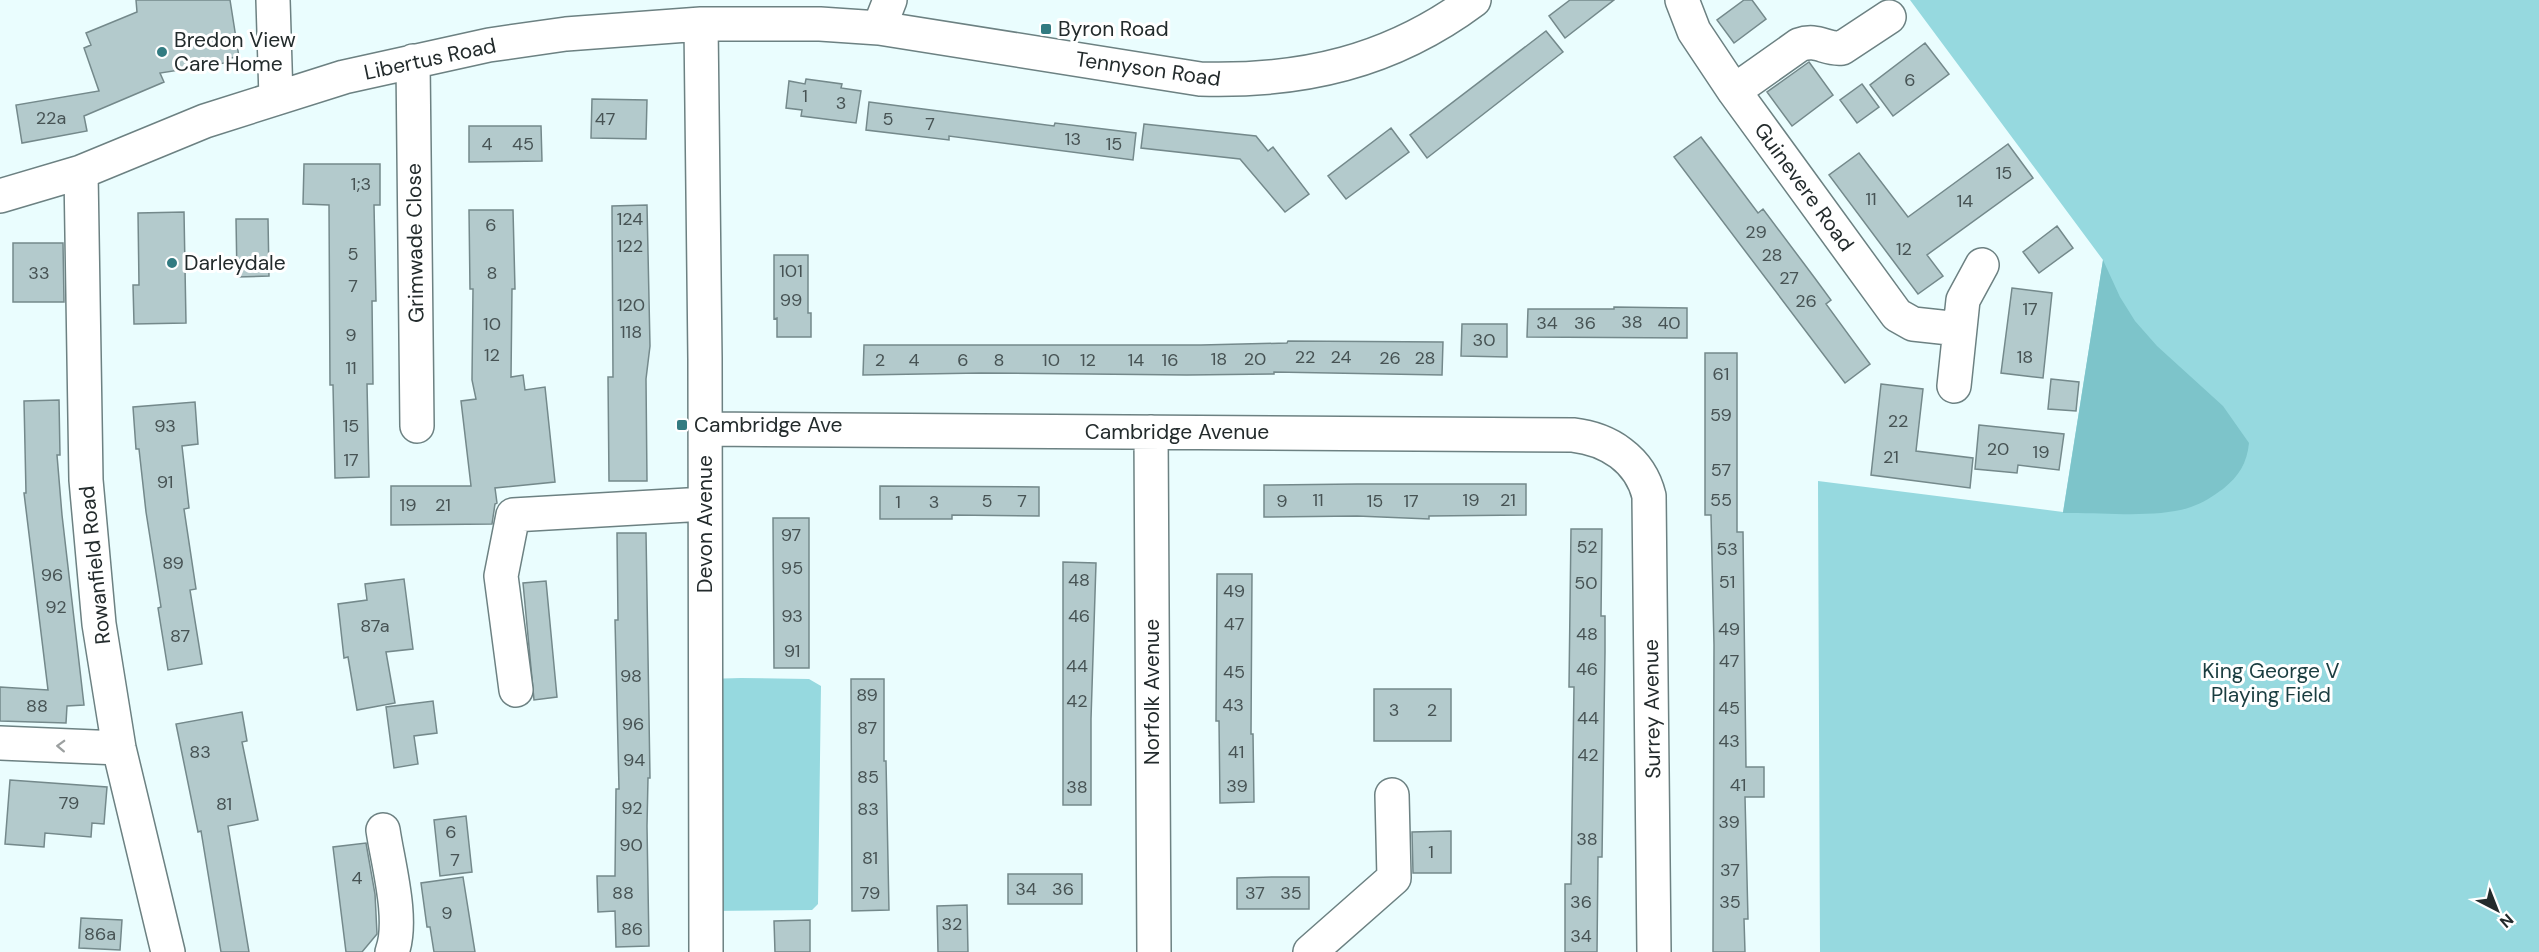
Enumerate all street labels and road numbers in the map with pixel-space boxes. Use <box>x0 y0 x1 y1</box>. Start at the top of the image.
street label: Libertus Road <box>361 31 499 87</box>
street label: Tennyson Road <box>1074 45 1222 93</box>
street label: Guinevere Road <box>1748 117 1860 257</box>
street label: Grimwade Close <box>400 163 430 323</box>
street label: Cambridge Avenue <box>1085 418 1269 446</box>
street label: Devon Avenue <box>691 455 719 593</box>
street label: Rowanfield Road <box>73 484 117 646</box>
street label: Norfolk Avenue <box>1138 619 1166 765</box>
street label: Surrey Avenue <box>1637 639 1667 779</box>

